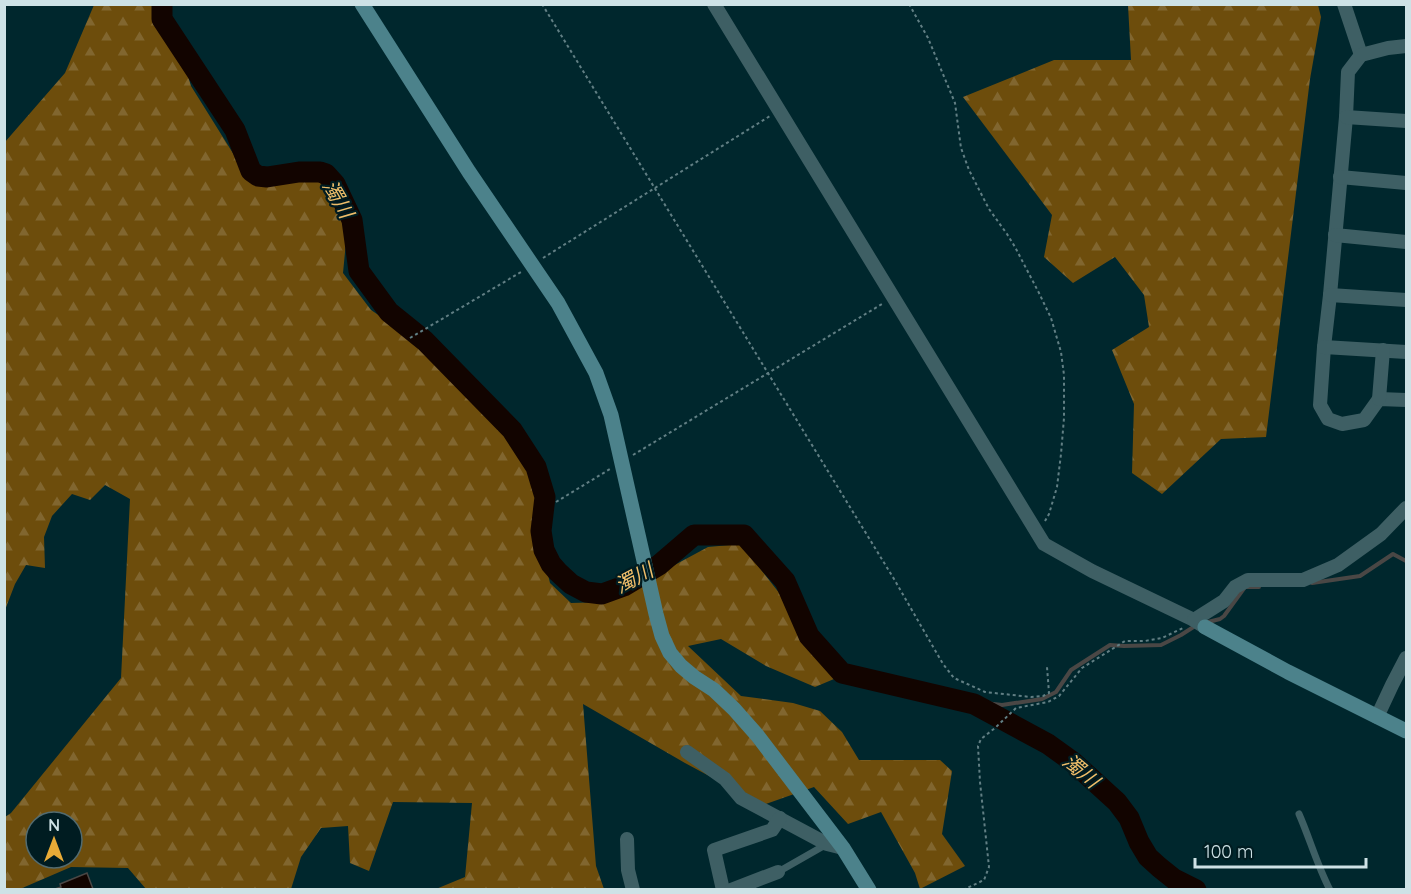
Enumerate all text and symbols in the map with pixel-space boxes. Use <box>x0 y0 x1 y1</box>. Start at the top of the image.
water label: 濁川 <box>318 175 360 224</box>
water label: 濁川 <box>610 556 659 598</box>
water label: 濁川 <box>1058 748 1106 794</box>
north arrow <box>24 810 84 870</box>
text: N <box>48 815 60 835</box>
scale bar <box>1195 831 1366 869</box>
text: 100 m <box>1204 840 1253 863</box>

